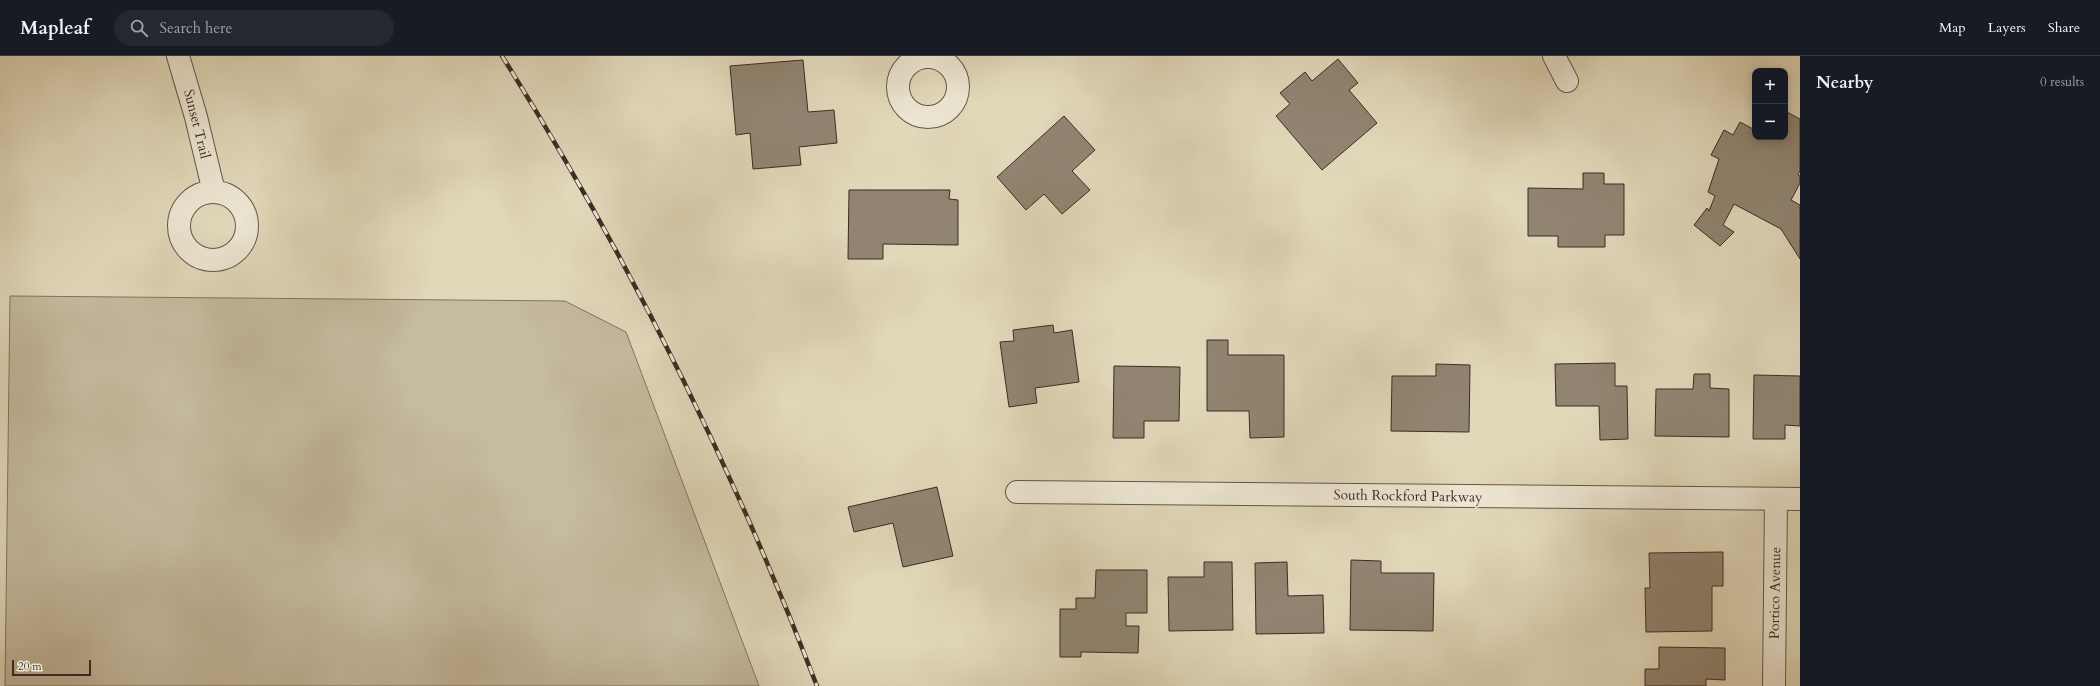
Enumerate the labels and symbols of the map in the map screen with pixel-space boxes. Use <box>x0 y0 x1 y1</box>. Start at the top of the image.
street label: Sunset Trail <box>179 87 215 161</box>
street label: South Rockford Parkway <box>1333 485 1483 507</box>
street label: Portico Avenue <box>1765 547 1785 639</box>
scale bar <box>12 658 91 677</box>

